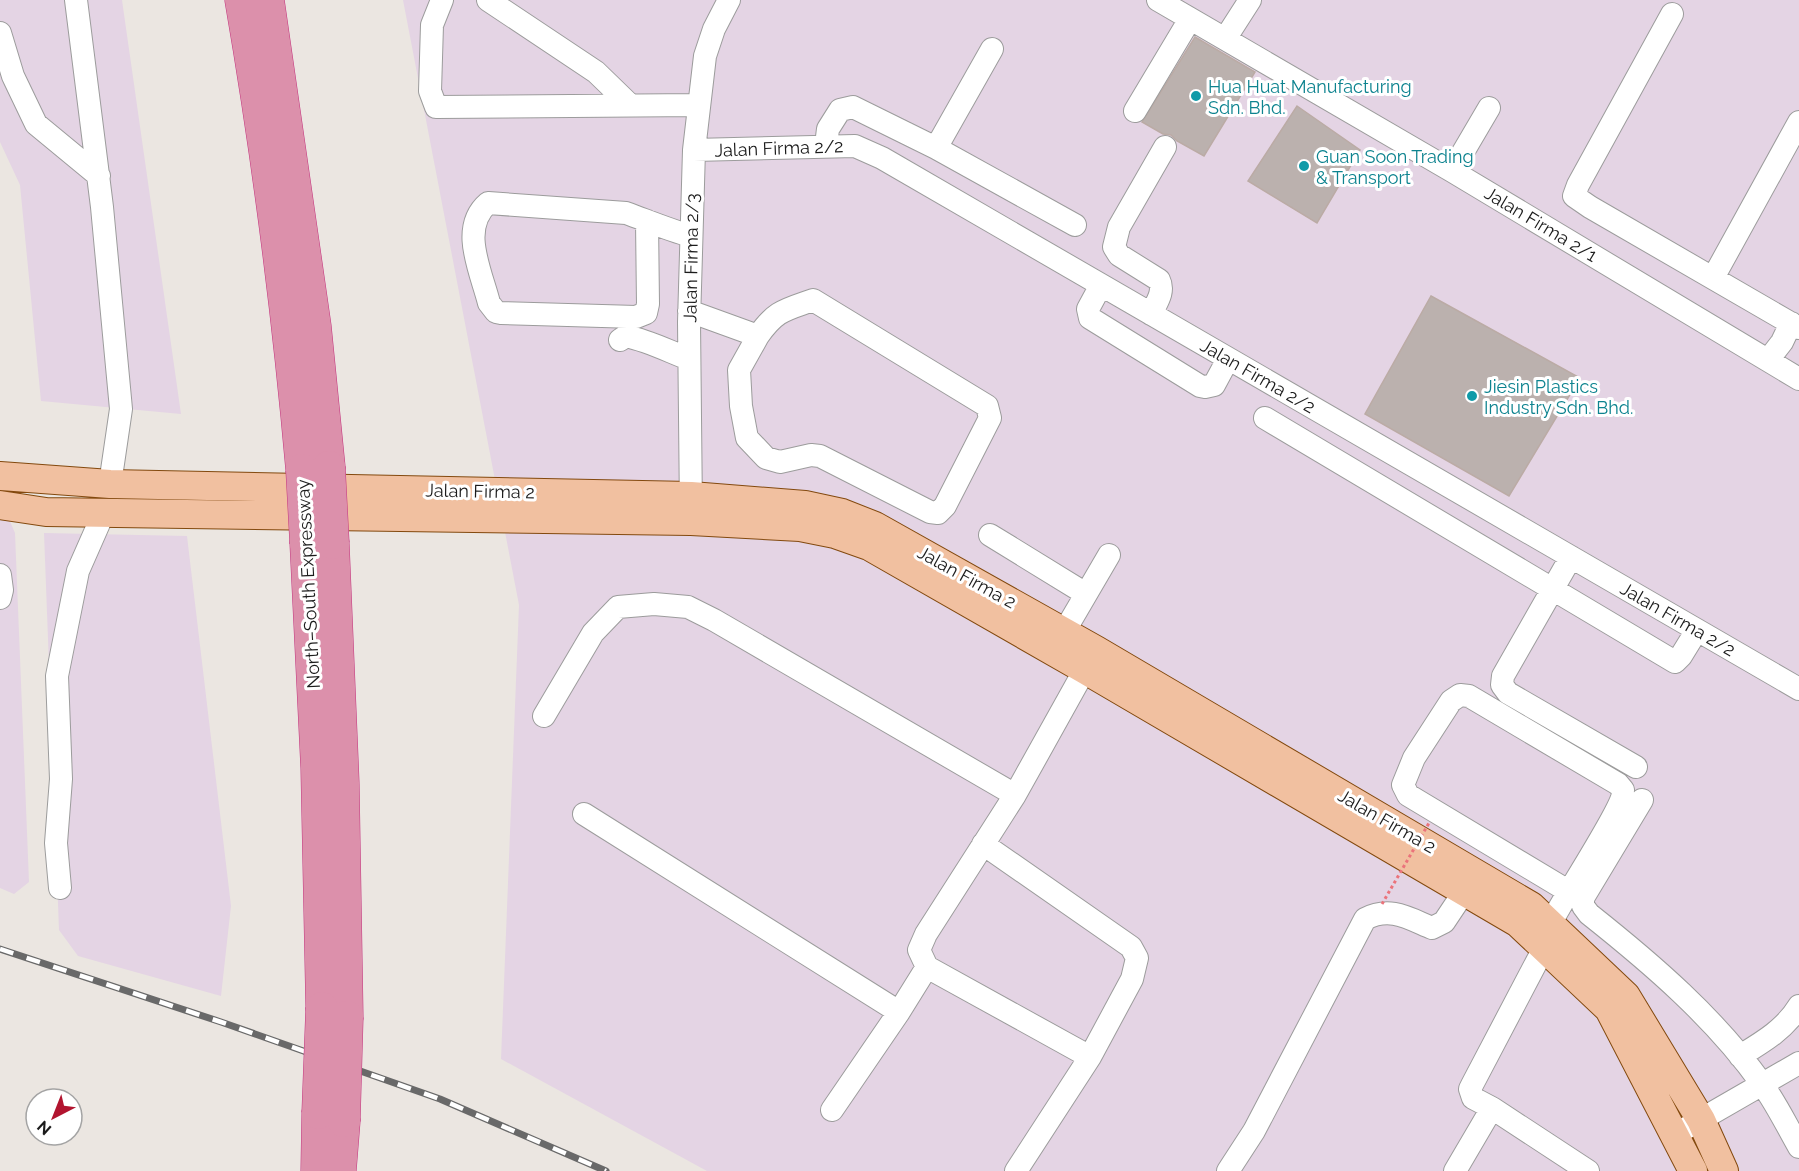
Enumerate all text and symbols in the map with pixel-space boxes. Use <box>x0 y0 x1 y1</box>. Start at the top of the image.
place label: Hua Huat Manufacturing Sdn. Bhd. <box>1208 76 1412 118</box>
marker: Hua Huat Manufacturing Sdn. Bhd. <box>1189 89 1203 103</box>
street label: Jalan Firma 2/2 <box>714 135 844 161</box>
place label: Guan Soon Trading & Transport <box>1316 146 1474 188</box>
marker: Guan Soon Trading & Transport <box>1297 159 1311 173</box>
street label: Jalan Firma 2/1 <box>1481 182 1601 266</box>
street label: Jalan Firma 2/3 <box>679 193 703 323</box>
street label: Jalan Firma 2/2 <box>1197 335 1319 417</box>
place label: Jiesin Plastics Industry Sdn. Bhd. <box>1484 376 1633 418</box>
marker: Jiesin Plastics Industry Sdn. Bhd. <box>1465 389 1479 403</box>
street label: North–South Expressway <box>292 479 324 689</box>
street label: Jalan Firma 2 <box>425 480 535 502</box>
street label: Jalan Firma 2 <box>914 541 1020 613</box>
street label: Jalan Firma 2/2 <box>1617 578 1739 660</box>
street label: Jalan Firma 2 <box>1334 785 1440 857</box>
north arrow <box>24 1087 84 1147</box>
text: N <box>33 1117 55 1139</box>

